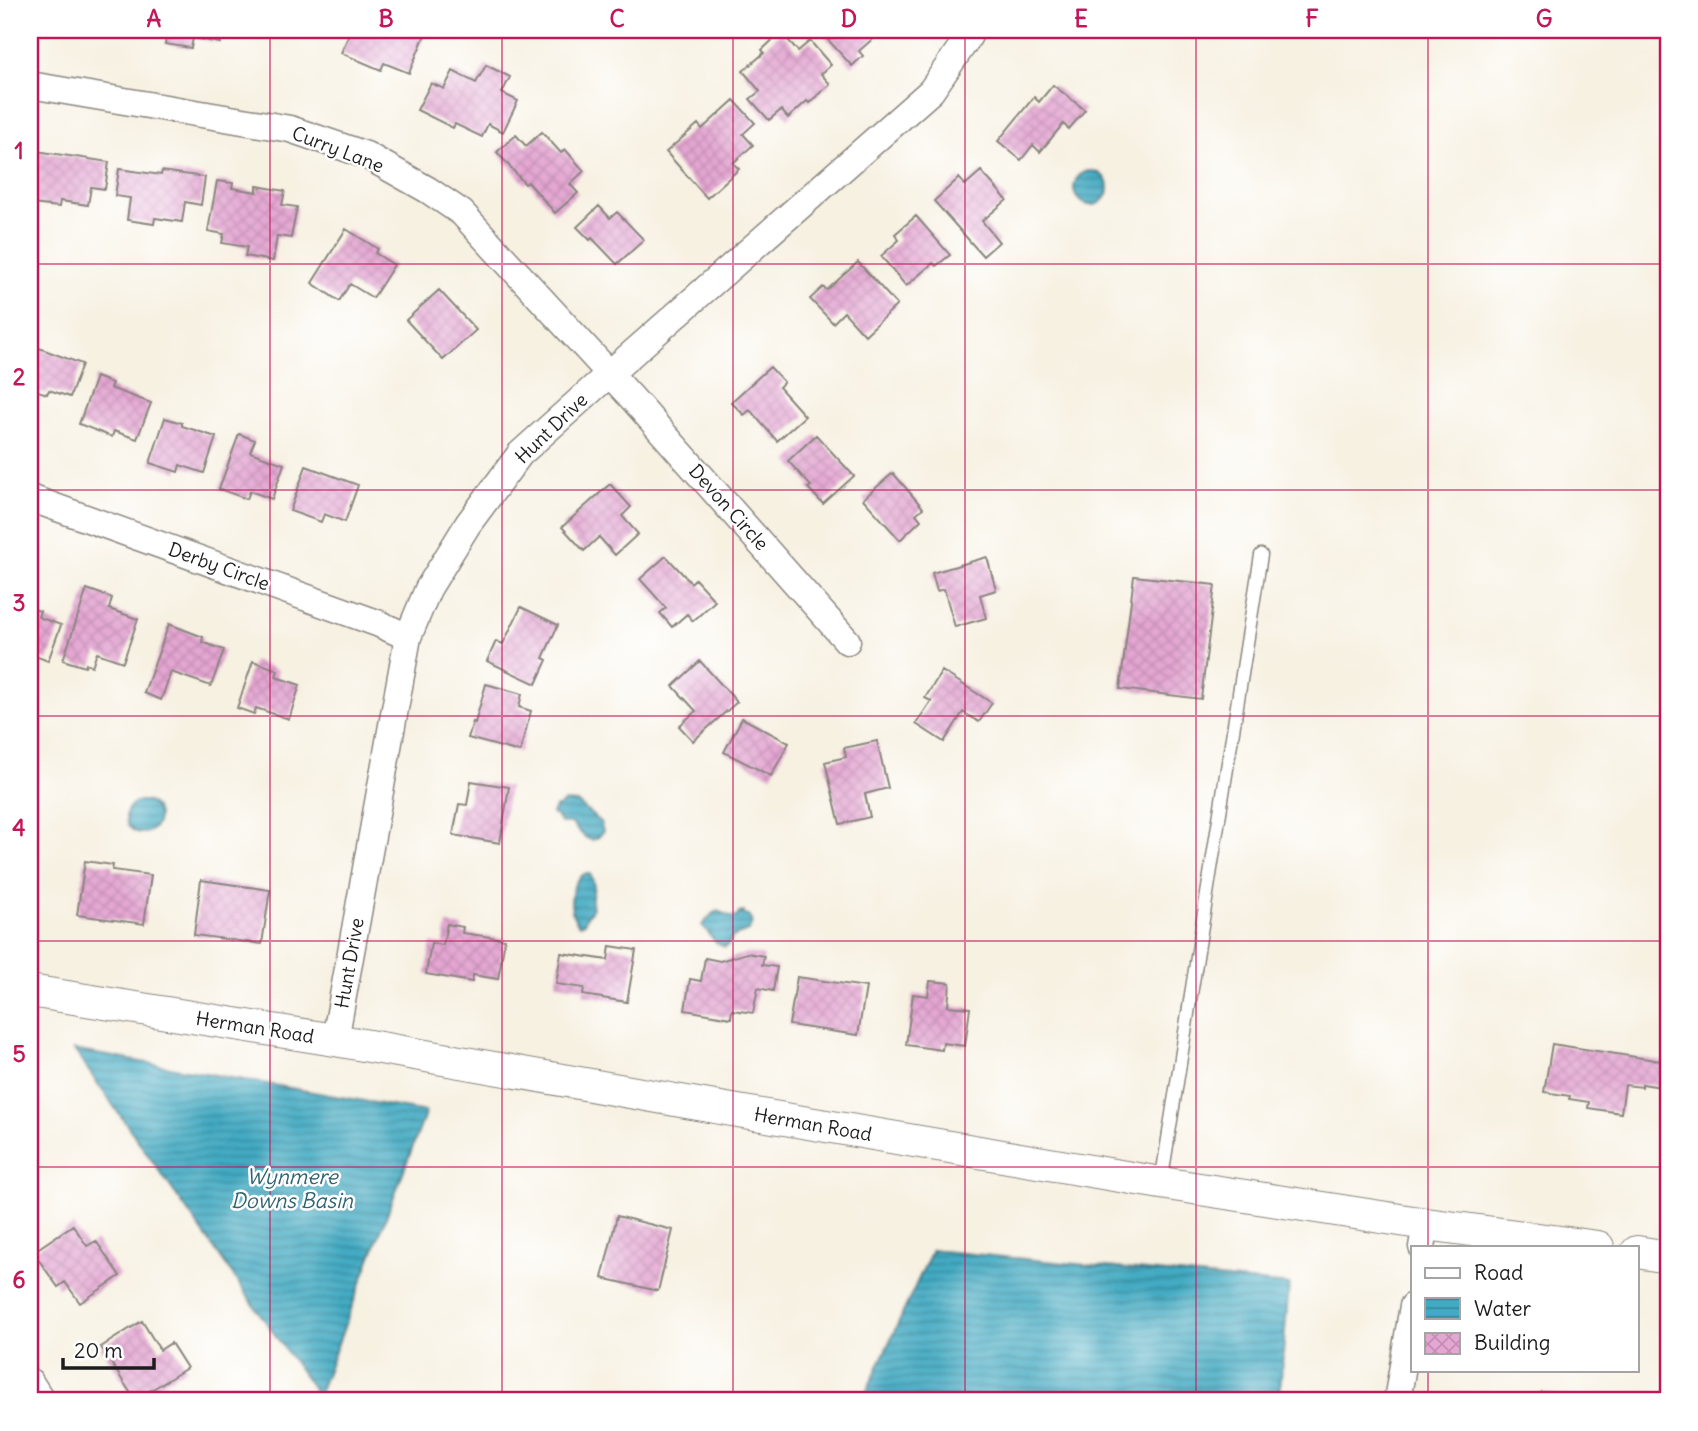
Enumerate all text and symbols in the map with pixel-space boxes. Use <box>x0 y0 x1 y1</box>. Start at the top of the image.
text: A <box>147 4 162 33</box>
text: B <box>378 4 394 33</box>
text: C <box>609 4 625 33</box>
text: D <box>841 4 857 33</box>
text: E <box>1074 4 1088 33</box>
text: F <box>1305 4 1319 33</box>
text: G <box>1536 4 1552 33</box>
street label: Curry Lane <box>289 121 387 177</box>
text: 1 <box>14 136 24 165</box>
text: 2 <box>13 362 26 391</box>
street label: Hunt Drive <box>510 388 592 468</box>
street label: Devon Circle <box>684 459 774 555</box>
street label: Derby Circle <box>165 537 273 595</box>
text: 3 <box>12 588 26 617</box>
text: 4 <box>12 813 26 842</box>
street label: Hunt Drive <box>329 916 369 1010</box>
street label: Herman Road <box>194 1006 316 1048</box>
text: 5 <box>12 1039 26 1068</box>
street label: Herman Road <box>752 1102 874 1146</box>
water label: Wynmere Downs Basin <box>231 1163 354 1214</box>
legend <box>1411 1246 1638 1372</box>
text: Road <box>1474 1259 1523 1286</box>
text: 6 <box>12 1265 26 1294</box>
text: Water <box>1474 1295 1532 1322</box>
scale bar <box>63 1326 154 1370</box>
text: Building <box>1474 1329 1550 1356</box>
text: 20 m <box>74 1337 123 1364</box>

